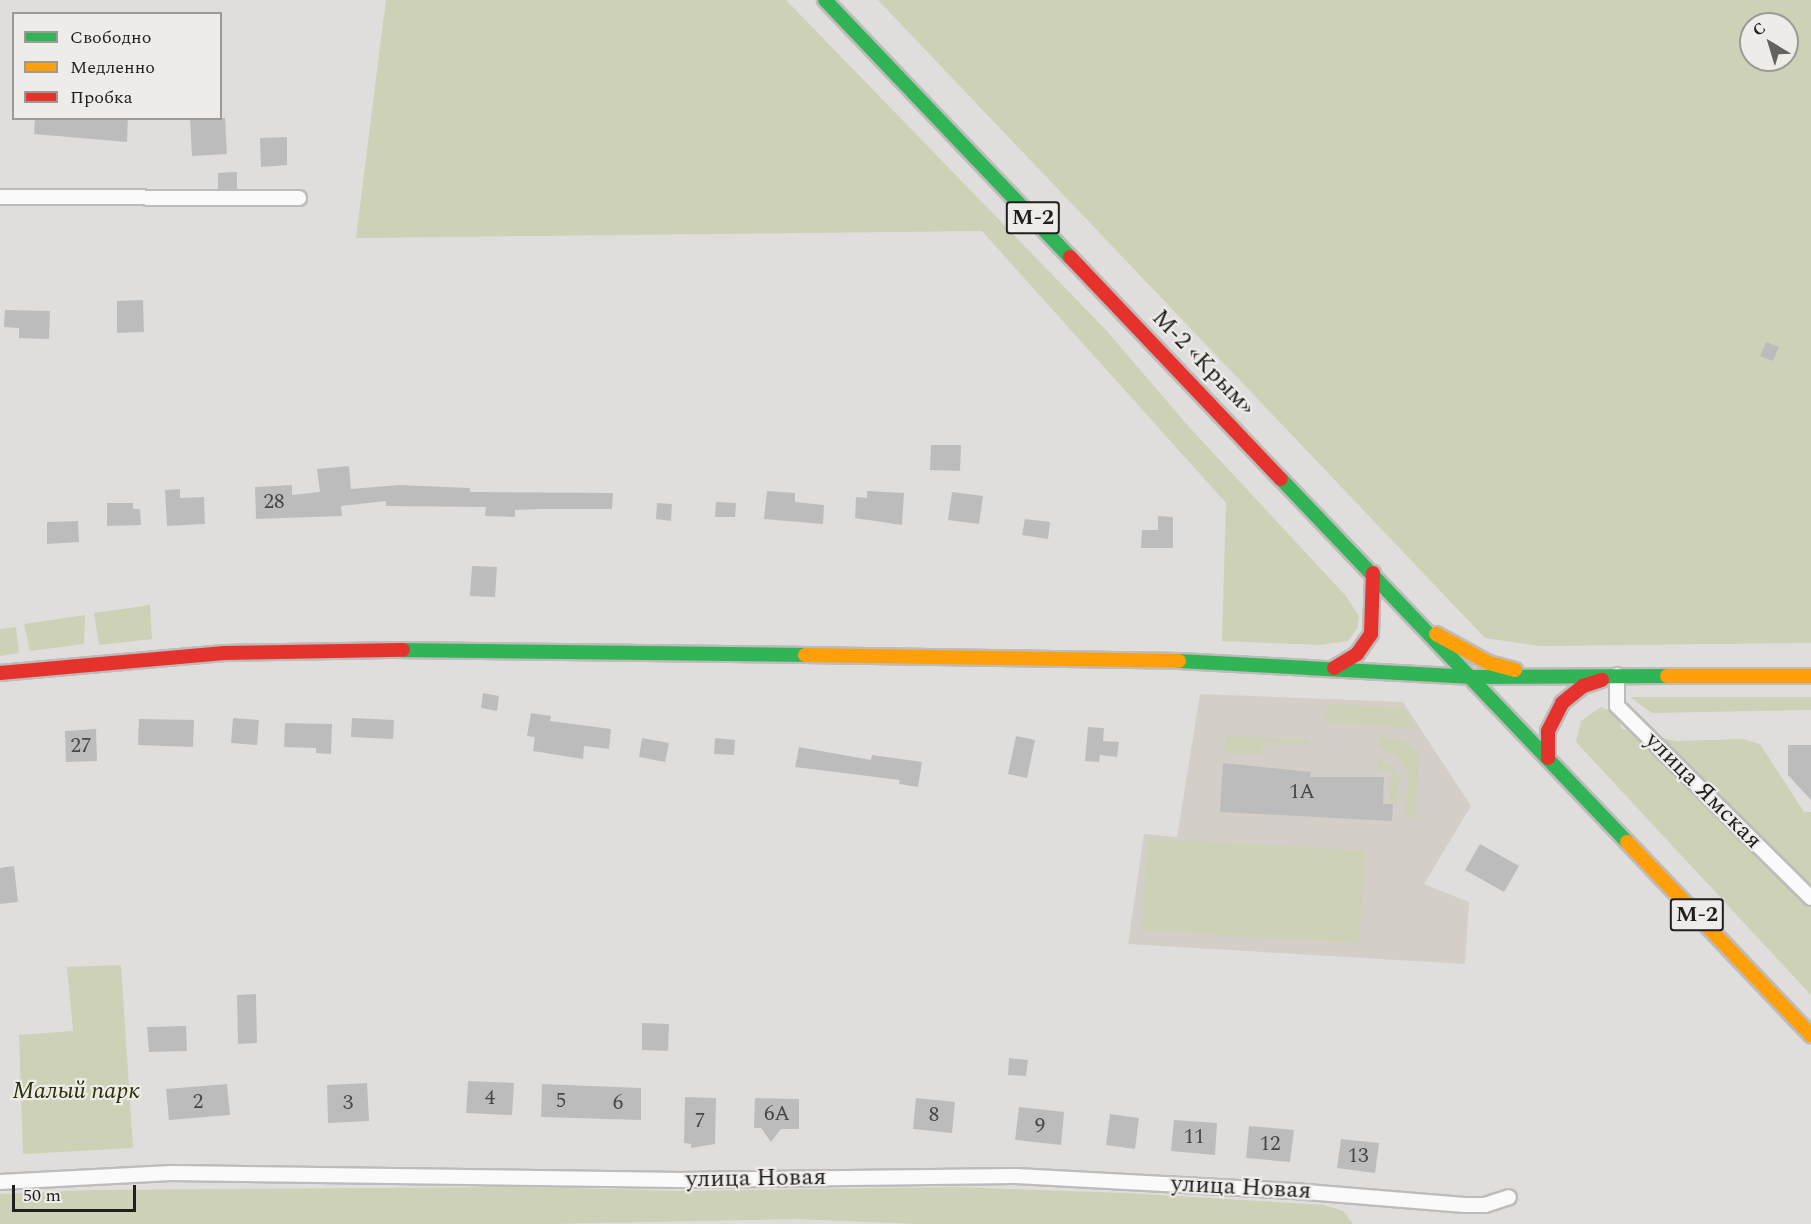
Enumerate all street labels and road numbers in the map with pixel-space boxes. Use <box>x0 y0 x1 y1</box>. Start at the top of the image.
road number: М-2 <box>1004 199 1062 237</box>
street label: М-2 «Крым» <box>1145 304 1261 422</box>
street label: улица Ямская <box>1639 727 1767 855</box>
road number: М-2 <box>1668 896 1726 934</box>
street label: улица Новая <box>686 1163 826 1195</box>
street label: улица Новая <box>1170 1170 1312 1206</box>

